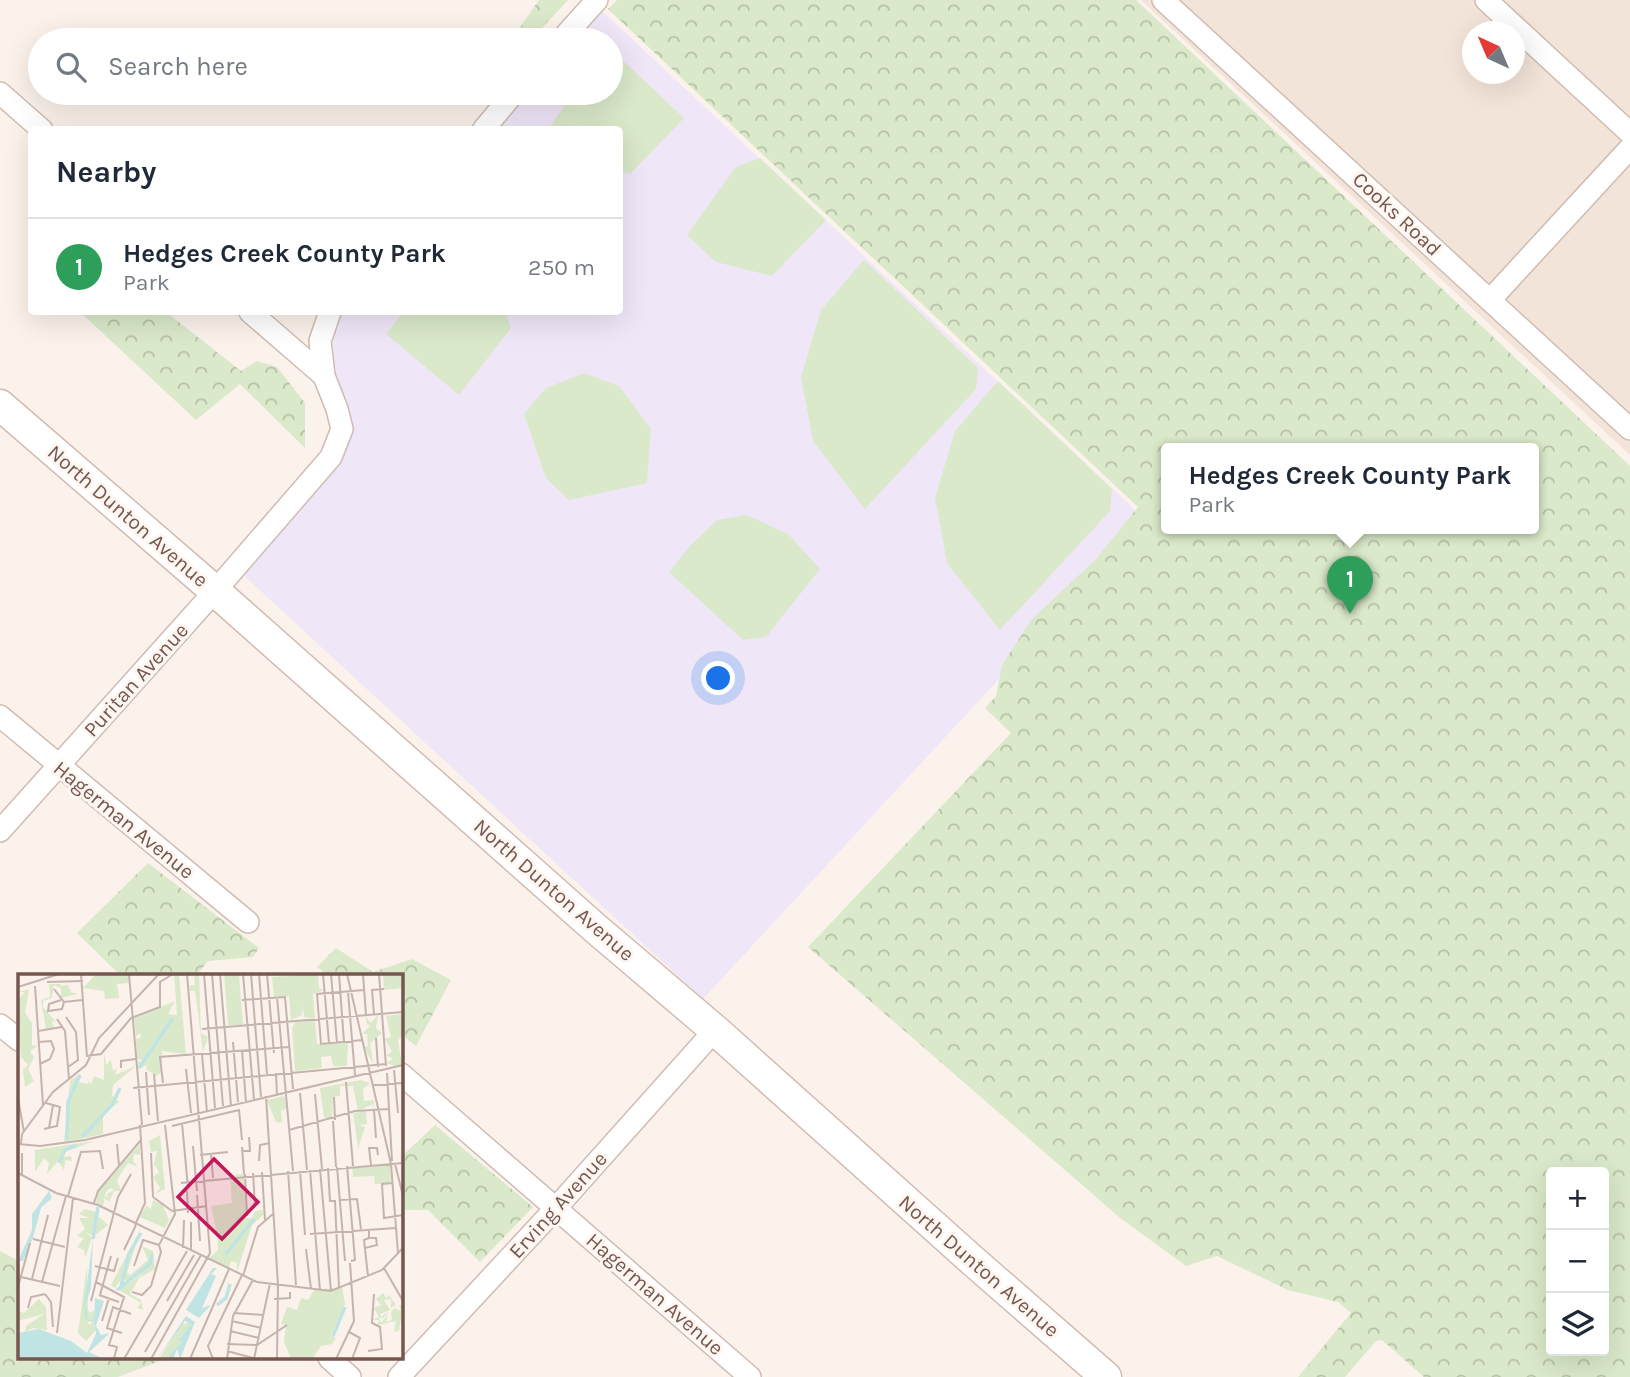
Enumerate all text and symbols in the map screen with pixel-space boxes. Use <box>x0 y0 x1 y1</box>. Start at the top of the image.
north arrow <box>1462 21 1525 84</box>
search box <box>28 28 623 105</box>
icon: search <box>52 48 90 86</box>
text: Search here <box>108 51 248 82</box>
text: Nearby <box>56 154 156 190</box>
street label: Cooks Road <box>1348 167 1446 261</box>
text: Hedges Creek County Park <box>123 238 446 269</box>
text: 1 <box>75 254 83 281</box>
text: 250 m <box>528 254 595 281</box>
text: Park <box>123 269 170 296</box>
street label: North Dunton Avenue <box>43 440 213 592</box>
popup <box>1161 443 1539 534</box>
text: Hedges Creek County Park <box>1189 460 1512 491</box>
text: Park <box>1189 491 1235 518</box>
pin: 1 <box>1327 556 1373 614</box>
street label: Puritan Avenue <box>79 618 193 742</box>
your location <box>701 661 735 695</box>
street label: Hagerman Avenue <box>49 756 199 884</box>
street label: North Dunton Avenue <box>469 814 639 966</box>
inset map <box>18 974 402 1360</box>
street label: Erving Avenue <box>504 1147 612 1263</box>
map controls <box>1546 1167 1609 1356</box>
button: + <box>1546 1167 1609 1230</box>
street label: North Dunton Avenue <box>894 1190 1064 1342</box>
street label: Hagerman Avenue <box>582 1228 728 1360</box>
button: − <box>1546 1230 1609 1293</box>
button: layers <box>1546 1293 1609 1356</box>

